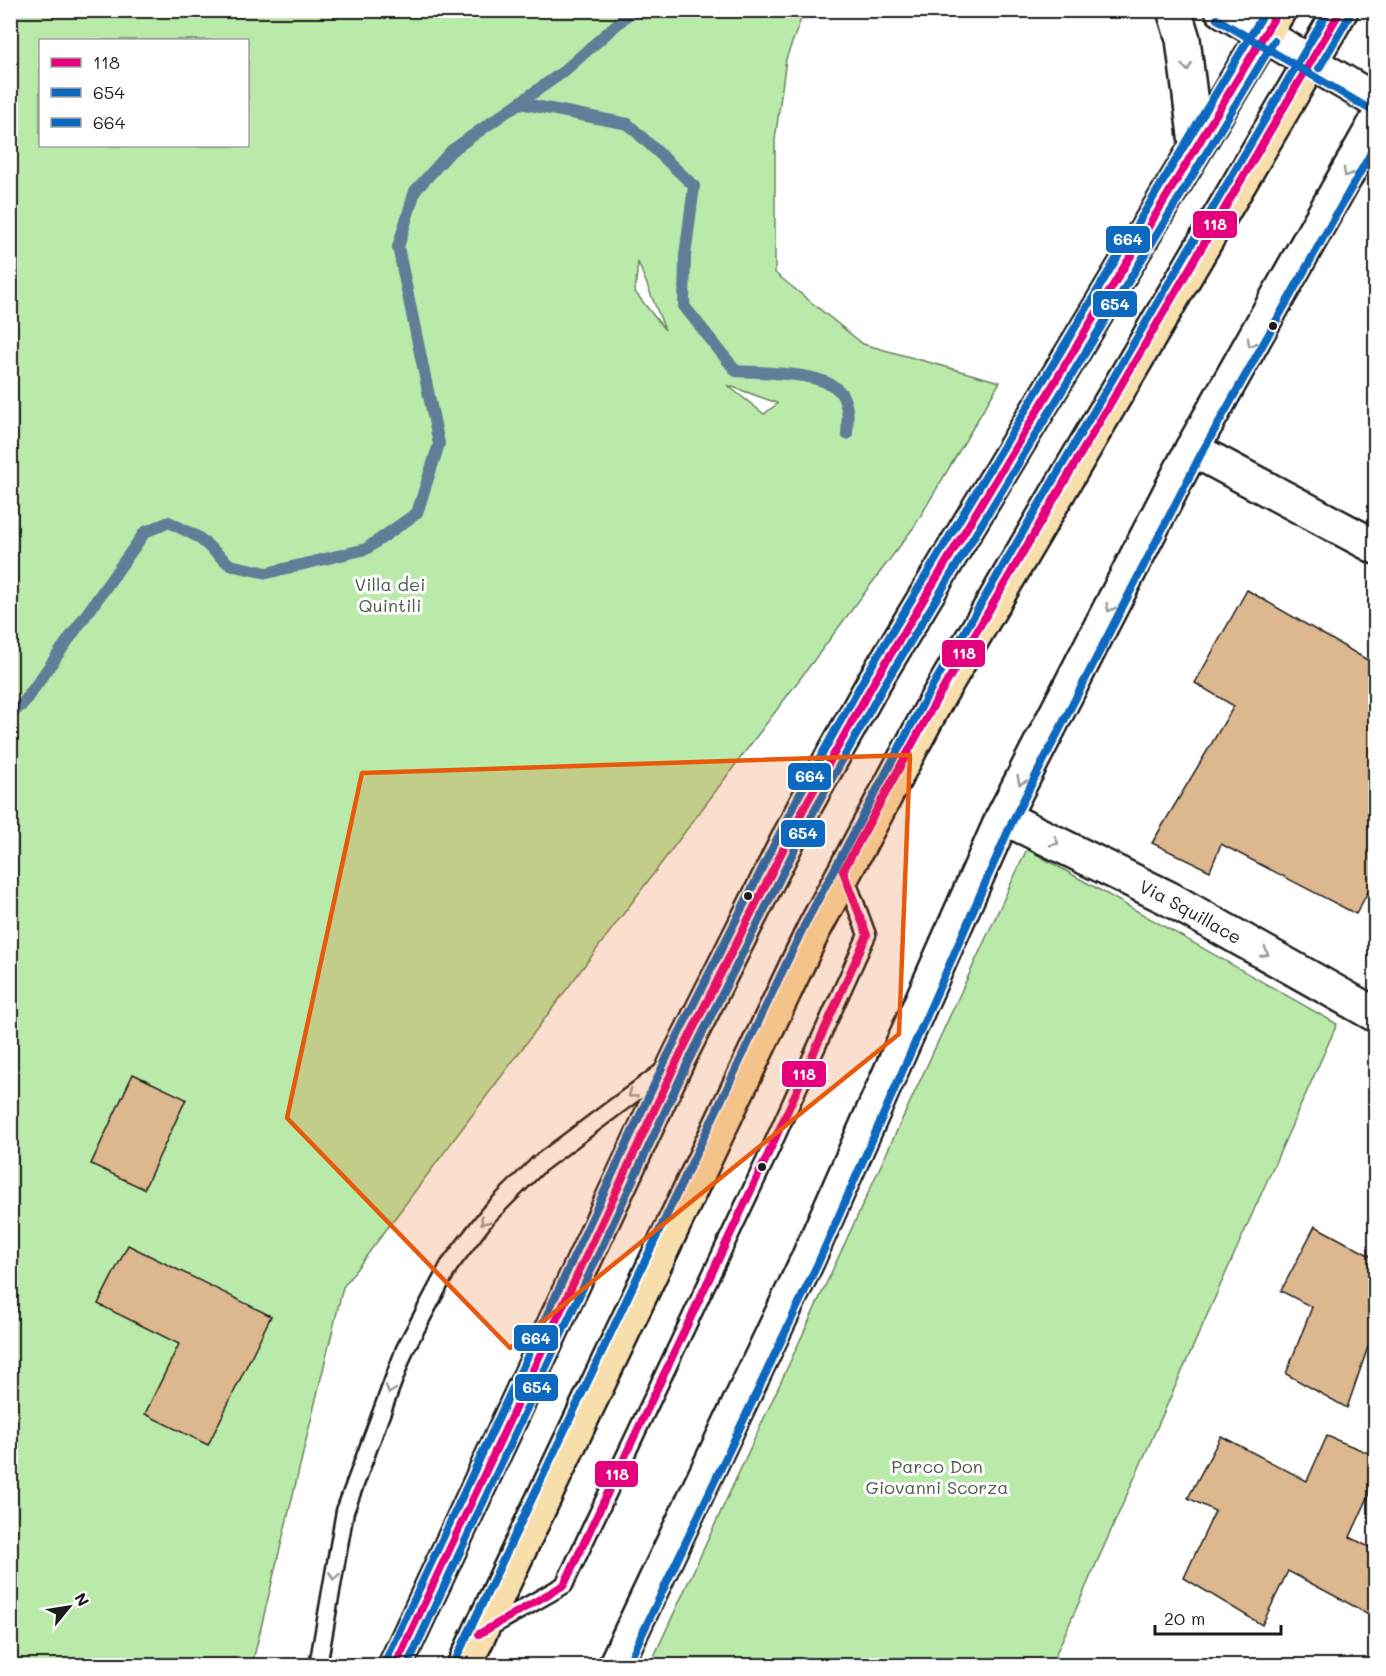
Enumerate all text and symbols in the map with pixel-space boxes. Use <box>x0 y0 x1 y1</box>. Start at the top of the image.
legend <box>39 39 249 147</box>
text: 118 <box>93 50 120 74</box>
one-way arrow <box>1180 63 1193 72</box>
text: 654 <box>93 80 125 104</box>
text: 664 <box>93 110 126 134</box>
one-way arrow <box>1342 167 1354 177</box>
line badge: 118 <box>1192 210 1238 239</box>
text: 118 <box>1203 213 1227 234</box>
line badge: 664 <box>1105 225 1151 254</box>
text: 664 <box>1113 228 1143 249</box>
line badge: 654 <box>1092 290 1138 318</box>
text: 654 <box>1100 293 1130 314</box>
unlabelled marker <box>1267 320 1279 332</box>
one-way arrow <box>1247 337 1258 347</box>
park label: Villa dei Quintili <box>354 572 426 617</box>
one-way arrow <box>1106 601 1117 612</box>
line badge: 118 <box>941 639 986 668</box>
text: 118 <box>952 642 976 663</box>
line badge: 664 <box>787 762 832 791</box>
text: 664 <box>795 765 825 786</box>
one-way arrow <box>1017 775 1028 785</box>
line badge: 654 <box>780 819 826 848</box>
text: 654 <box>788 822 818 843</box>
one-way arrow <box>1049 835 1060 847</box>
street label: Via Squillace <box>1135 874 1246 949</box>
unlabelled marker <box>742 890 754 902</box>
one-way arrow <box>1259 945 1269 957</box>
line badge: 118 <box>781 1060 827 1088</box>
text: 118 <box>792 1063 816 1084</box>
one-way arrow <box>627 1087 638 1098</box>
unlabelled marker <box>756 1161 768 1173</box>
one-way arrow <box>480 1214 491 1225</box>
line badge: 664 <box>513 1324 559 1352</box>
text: 664 <box>521 1327 551 1348</box>
line badge: 654 <box>514 1373 559 1402</box>
text: 654 <box>522 1376 552 1397</box>
one-way arrow <box>384 1384 397 1395</box>
park label: Parco Don Giovanni Scorza <box>865 1454 1009 1499</box>
line badge: 118 <box>594 1460 639 1488</box>
text: 118 <box>605 1463 629 1484</box>
one-way arrow <box>328 1571 341 1581</box>
north arrow <box>39 1577 99 1637</box>
text: N <box>70 1589 95 1610</box>
scale bar <box>1155 1598 1281 1636</box>
text: 20 m <box>1164 1606 1205 1630</box>

